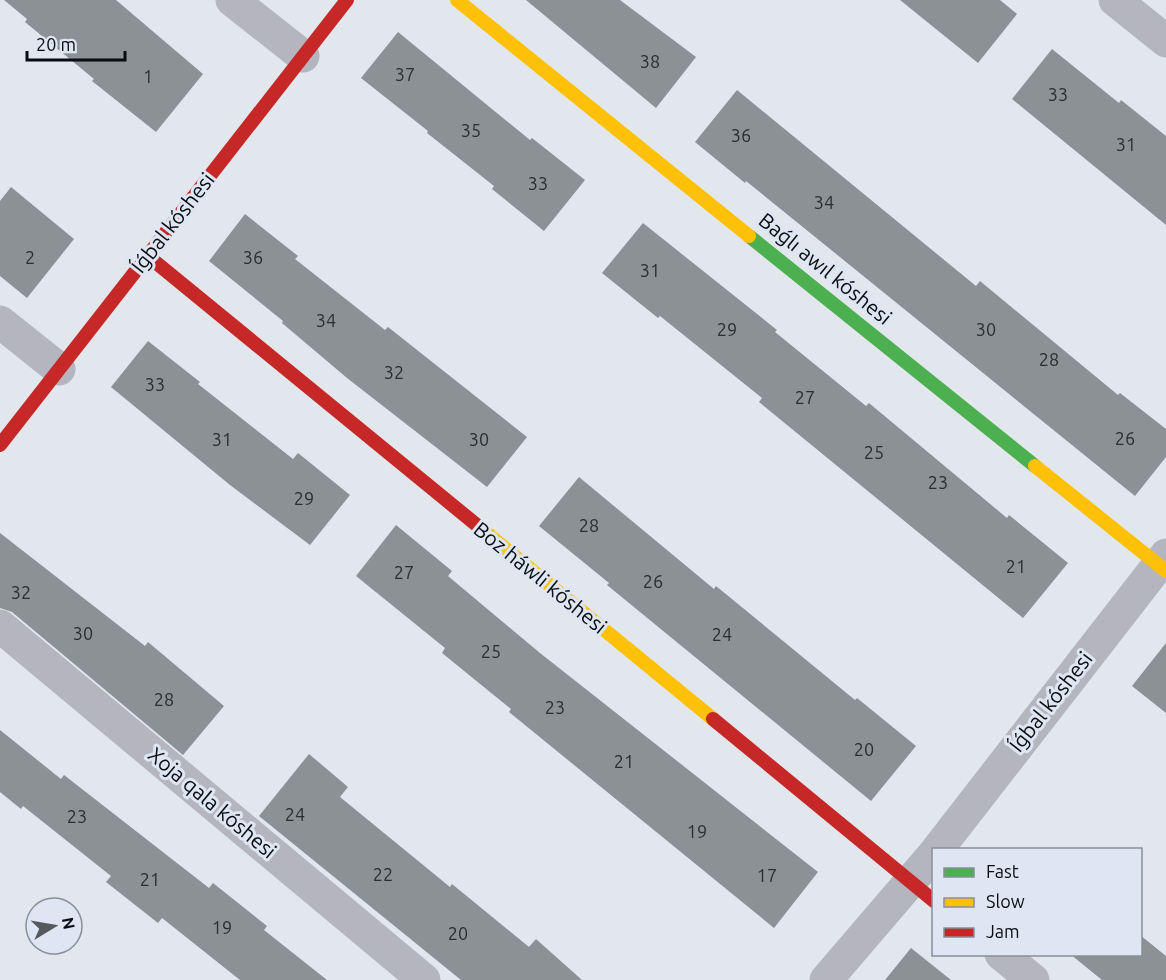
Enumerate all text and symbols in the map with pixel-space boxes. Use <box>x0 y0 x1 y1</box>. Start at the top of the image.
scale bar <box>27 24 124 62</box>
text: 20 m <box>36 34 76 54</box>
house number: 38 <box>640 51 660 71</box>
house number: 37 <box>395 64 415 84</box>
house number: 1 <box>143 66 153 86</box>
house number: 33 <box>1048 84 1068 104</box>
house number: 35 <box>461 120 481 140</box>
house number: 36 <box>731 125 751 145</box>
house number: 31 <box>1116 134 1136 154</box>
street label: Íǵbal kóshesi <box>126 168 219 277</box>
house number: 33 <box>528 173 548 193</box>
house number: 34 <box>814 192 834 212</box>
street label: Baǵlı awıl kóshesi <box>755 207 897 329</box>
house number: 2 <box>25 247 35 267</box>
house number: 36 <box>243 247 263 267</box>
house number: 31 <box>640 260 660 280</box>
house number: 34 <box>316 310 336 330</box>
house number: 29 <box>717 319 737 339</box>
house number: 30 <box>976 319 996 339</box>
house number: 28 <box>1039 349 1059 369</box>
house number: 32 <box>384 362 404 382</box>
house number: 33 <box>145 374 165 394</box>
house number: 27 <box>795 387 815 407</box>
house number: 26 <box>1115 428 1135 448</box>
house number: 31 <box>212 429 232 449</box>
house number: 30 <box>469 429 489 449</box>
house number: 25 <box>864 442 884 462</box>
house number: 23 <box>928 472 948 492</box>
house number: 29 <box>294 488 314 508</box>
house number: 28 <box>579 515 599 535</box>
street label: Boz háwli kóshesi <box>469 516 612 638</box>
house number: 21 <box>1006 556 1026 576</box>
house number: 27 <box>394 562 414 582</box>
house number: 26 <box>643 571 663 591</box>
house number: 32 <box>11 582 31 602</box>
house number: 30 <box>73 623 93 643</box>
house number: 24 <box>712 624 732 644</box>
house number: 25 <box>481 641 501 661</box>
street label: Íǵbal kóshesi <box>1004 647 1097 756</box>
house number: 28 <box>154 689 174 709</box>
house number: 23 <box>545 697 565 717</box>
house number: 20 <box>854 739 874 759</box>
street label: Xoja qala kóshesi <box>144 742 281 863</box>
house number: 21 <box>614 751 634 771</box>
house number: 24 <box>285 804 305 824</box>
house number: 23 <box>67 806 87 826</box>
house number: 19 <box>687 821 707 841</box>
legend <box>932 848 1142 956</box>
text: Fast <box>986 861 1019 881</box>
house number: 22 <box>373 864 393 884</box>
house number: 17 <box>757 865 777 885</box>
house number: 21 <box>140 869 160 889</box>
text: Slow <box>986 891 1025 911</box>
north arrow <box>24 896 84 956</box>
text: N <box>59 916 79 931</box>
house number: 19 <box>212 917 232 937</box>
text: Jam <box>986 921 1020 941</box>
house number: 20 <box>448 923 468 943</box>

